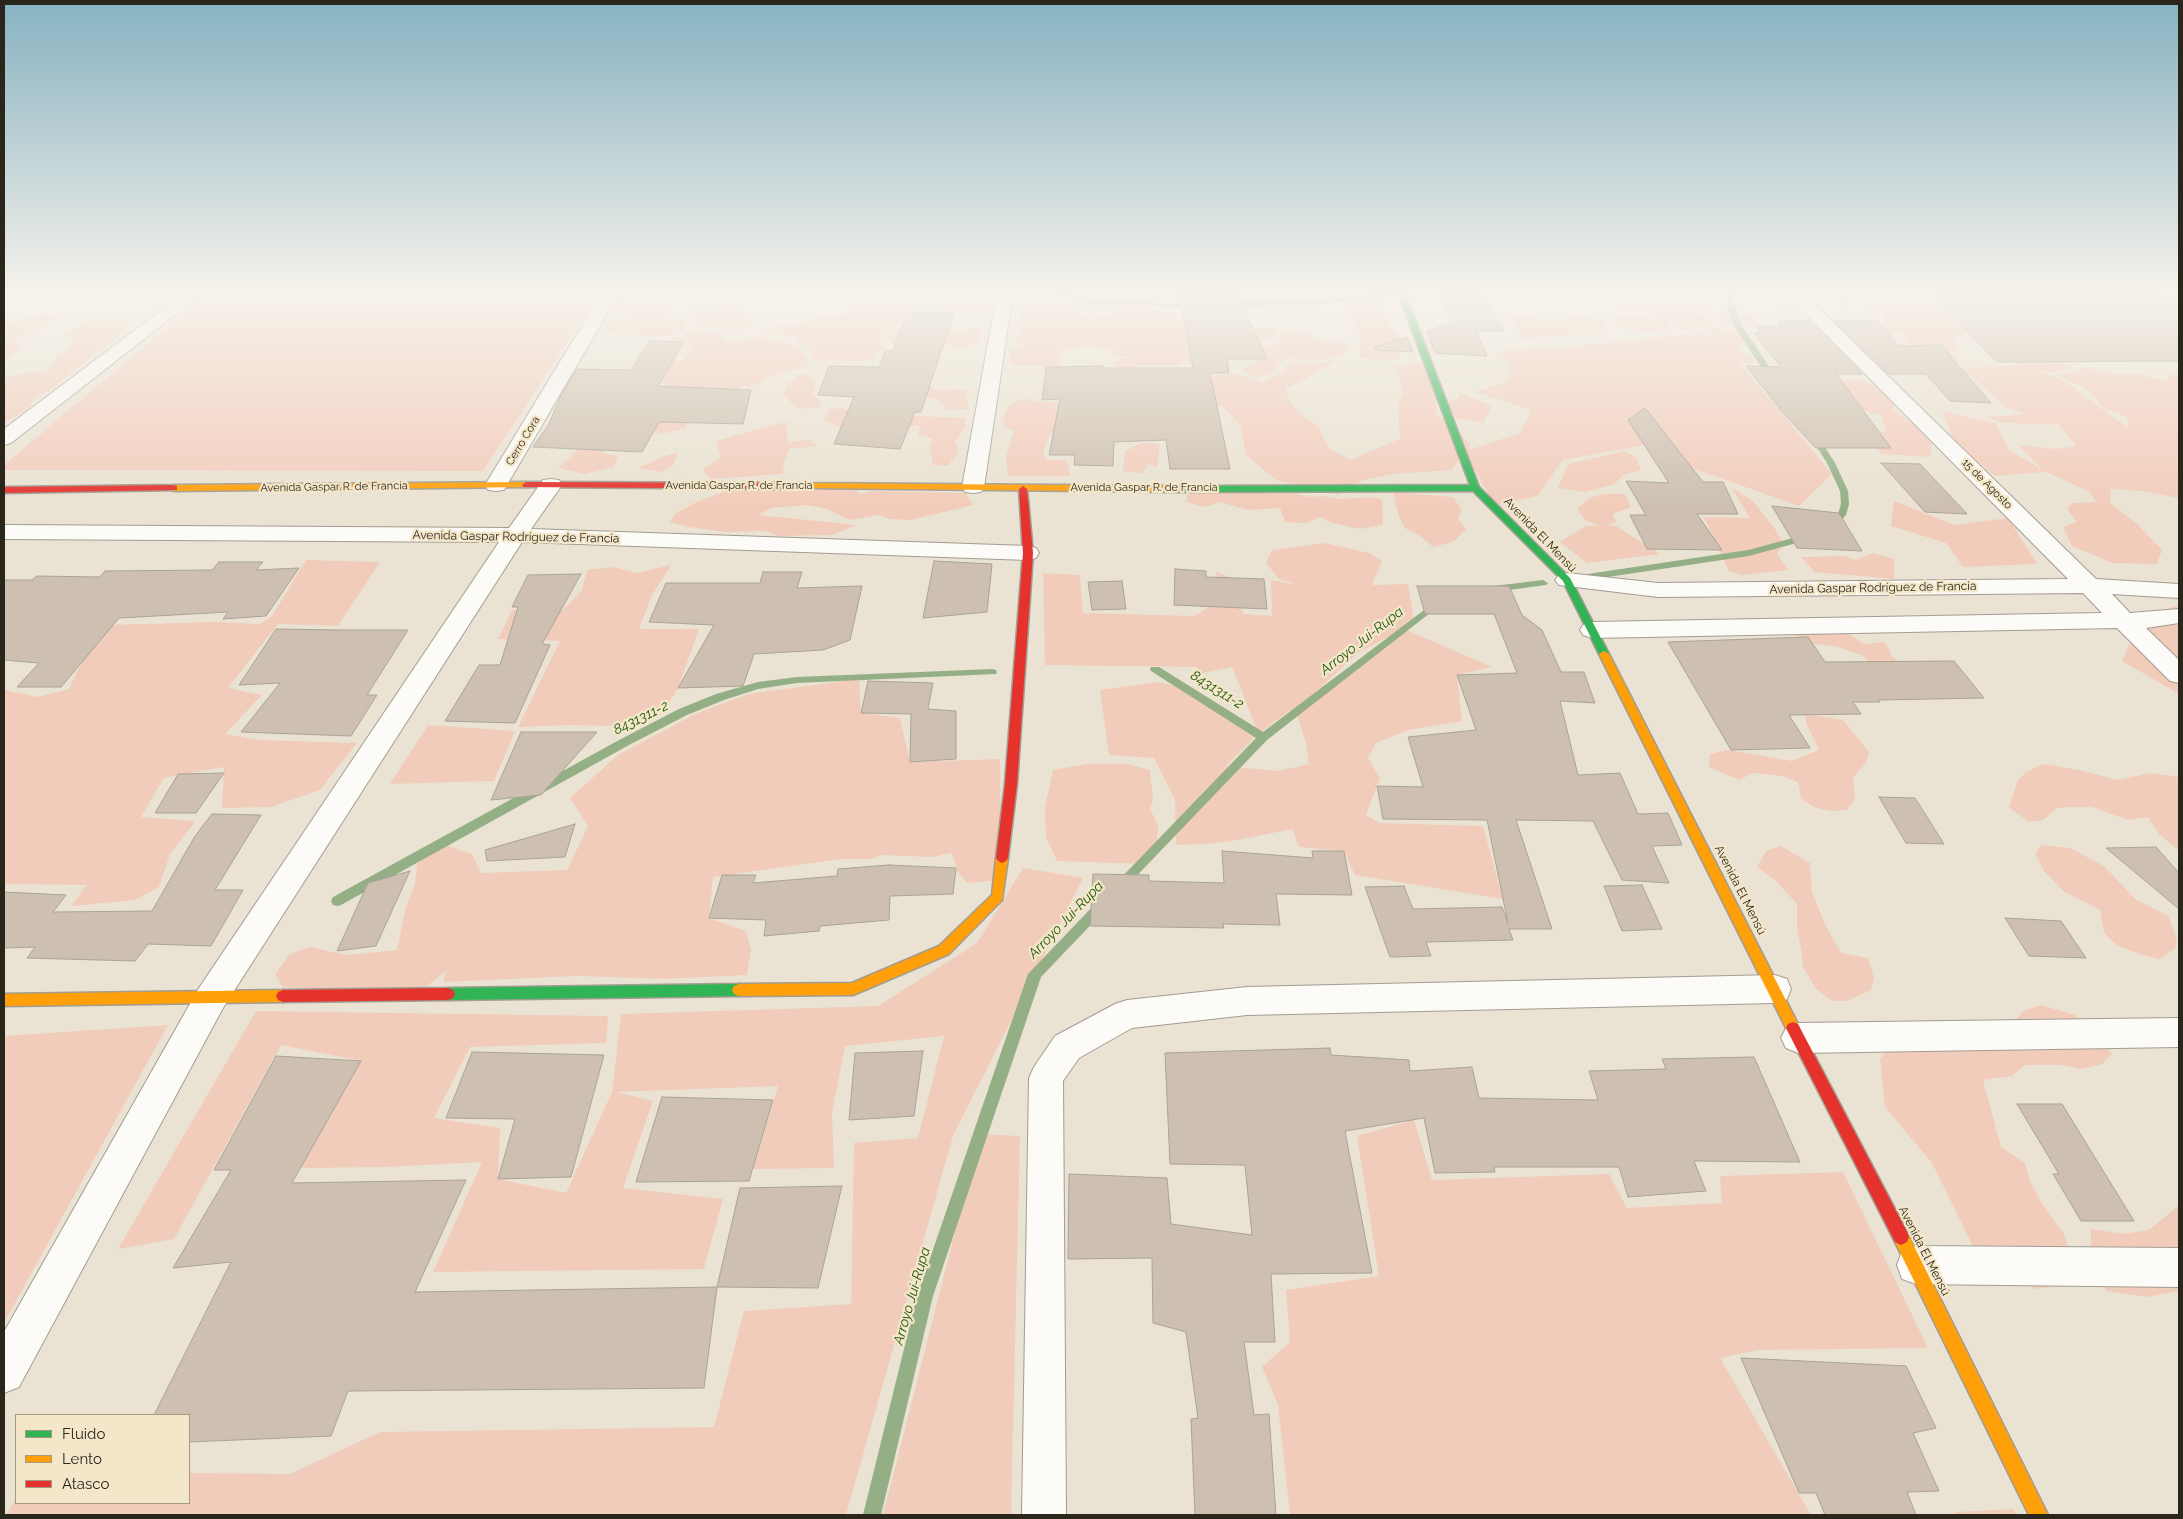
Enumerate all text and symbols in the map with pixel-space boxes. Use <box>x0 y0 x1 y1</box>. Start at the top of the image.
street label: Cerro Cora <box>503 414 543 468</box>
street label: 15 de Agosto <box>1959 456 2015 512</box>
street label: Avenida Gaspar R. de Francia <box>260 479 408 495</box>
street label: Avenida Gaspar R. de Francia <box>665 479 813 493</box>
street label: Avenida Gaspar R. de Francia <box>1070 481 1218 495</box>
street label: Avenida El Mensú <box>1501 495 1579 575</box>
street label: Avenida Gaspar Rodríguez de Francia <box>412 528 620 546</box>
street label: Avenida Gaspar Rodríguez de Francia <box>1769 579 1977 597</box>
water label: Arroyo Jui-Rupa <box>1317 603 1407 679</box>
water label: 8431311-2 <box>1187 667 1247 713</box>
water label: 8431311-2 <box>611 697 671 739</box>
street label: Avenida El Mensú <box>1711 843 1769 937</box>
water label: Arroyo Jui-Rupa <box>1025 878 1107 962</box>
street label: Avenida El Mensú <box>1895 1204 1953 1298</box>
water label: Arroyo Jui-Rupa <box>890 1245 934 1347</box>
legend <box>15 1414 190 1504</box>
text: Fluido <box>62 1425 105 1443</box>
text: Lento <box>62 1450 102 1468</box>
text: Atasco <box>62 1475 109 1493</box>

